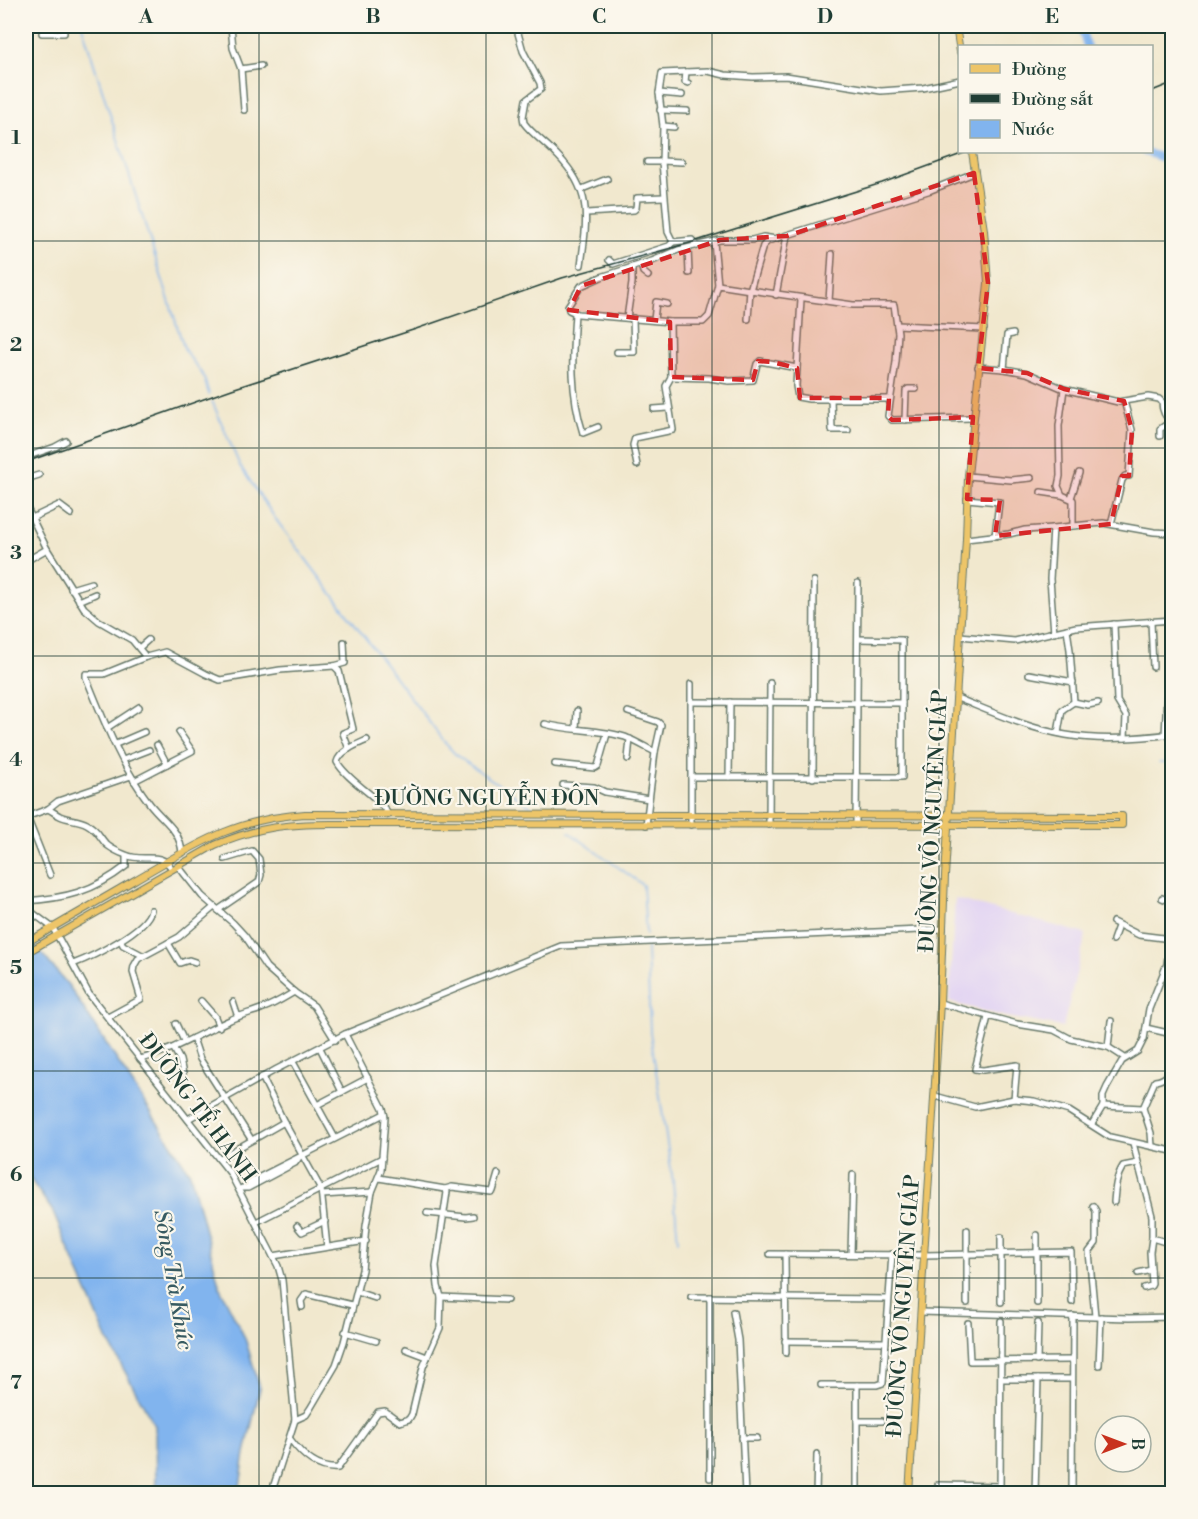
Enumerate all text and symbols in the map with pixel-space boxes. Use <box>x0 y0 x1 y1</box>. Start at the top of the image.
text: A <box>138 5 154 30</box>
text: B <box>365 5 381 30</box>
text: C <box>592 5 606 30</box>
text: D <box>817 5 833 30</box>
text: E <box>1045 5 1059 30</box>
legend <box>958 45 1153 153</box>
text: Đường <box>1012 58 1067 81</box>
text: Đường sắt <box>1012 88 1094 111</box>
text: Nước <box>1012 118 1055 141</box>
text: 1 <box>11 126 21 151</box>
text: 2 <box>10 333 22 358</box>
text: 3 <box>10 541 22 566</box>
street label: ĐƯỜNG VÕ NGUYÊN GIÁP <box>911 689 954 953</box>
text: 4 <box>9 748 23 773</box>
street label: ĐƯỜNG NGUYỄN ĐÔN <box>375 781 600 812</box>
text: 5 <box>10 956 22 981</box>
street label: ĐƯỜNG TẾ HANH <box>133 1025 266 1188</box>
text: 6 <box>10 1163 23 1188</box>
street label: ĐƯỜNG VÕ NGUYÊN GIÁP <box>879 1174 926 1438</box>
water label: Sông Trà Khúc <box>147 1208 199 1353</box>
text: 7 <box>10 1371 22 1396</box>
north arrow <box>1093 1414 1153 1474</box>
text: B <box>1127 1438 1147 1450</box>

